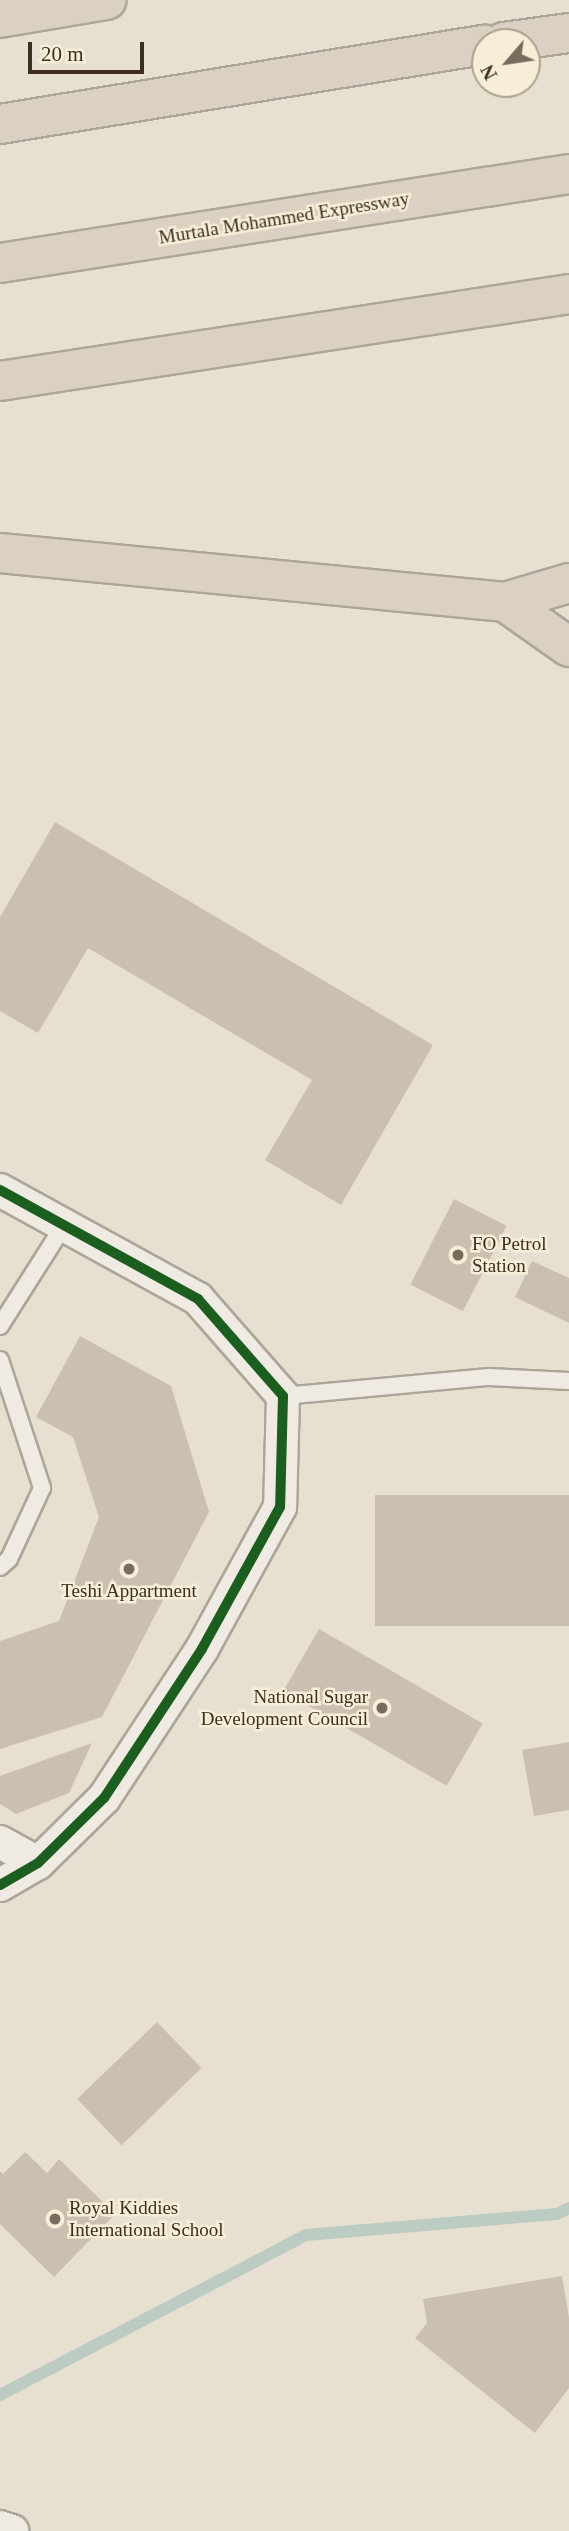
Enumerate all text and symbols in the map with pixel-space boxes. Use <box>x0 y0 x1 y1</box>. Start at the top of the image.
scale bar <box>32 28 147 72</box>
north arrow <box>471 28 541 98</box>
text: 20 m <box>41 42 84 66</box>
text: N <box>476 61 501 84</box>
street label: Murtala Mohammed Expressway <box>157 187 411 249</box>
place label: FO Petrol Station <box>472 1233 546 1277</box>
marker: FO Petrol Station <box>450 1247 466 1263</box>
marker: Teshi Appartment <box>121 1561 137 1577</box>
place label: Teshi Appartment <box>61 1580 197 1602</box>
place label: National Sugar Development Council <box>201 1686 368 1730</box>
marker: National Sugar Development Council <box>374 1700 390 1716</box>
place label: Royal Kiddies International School <box>69 2197 224 2241</box>
marker: Royal Kiddies International School <box>47 2211 63 2227</box>

